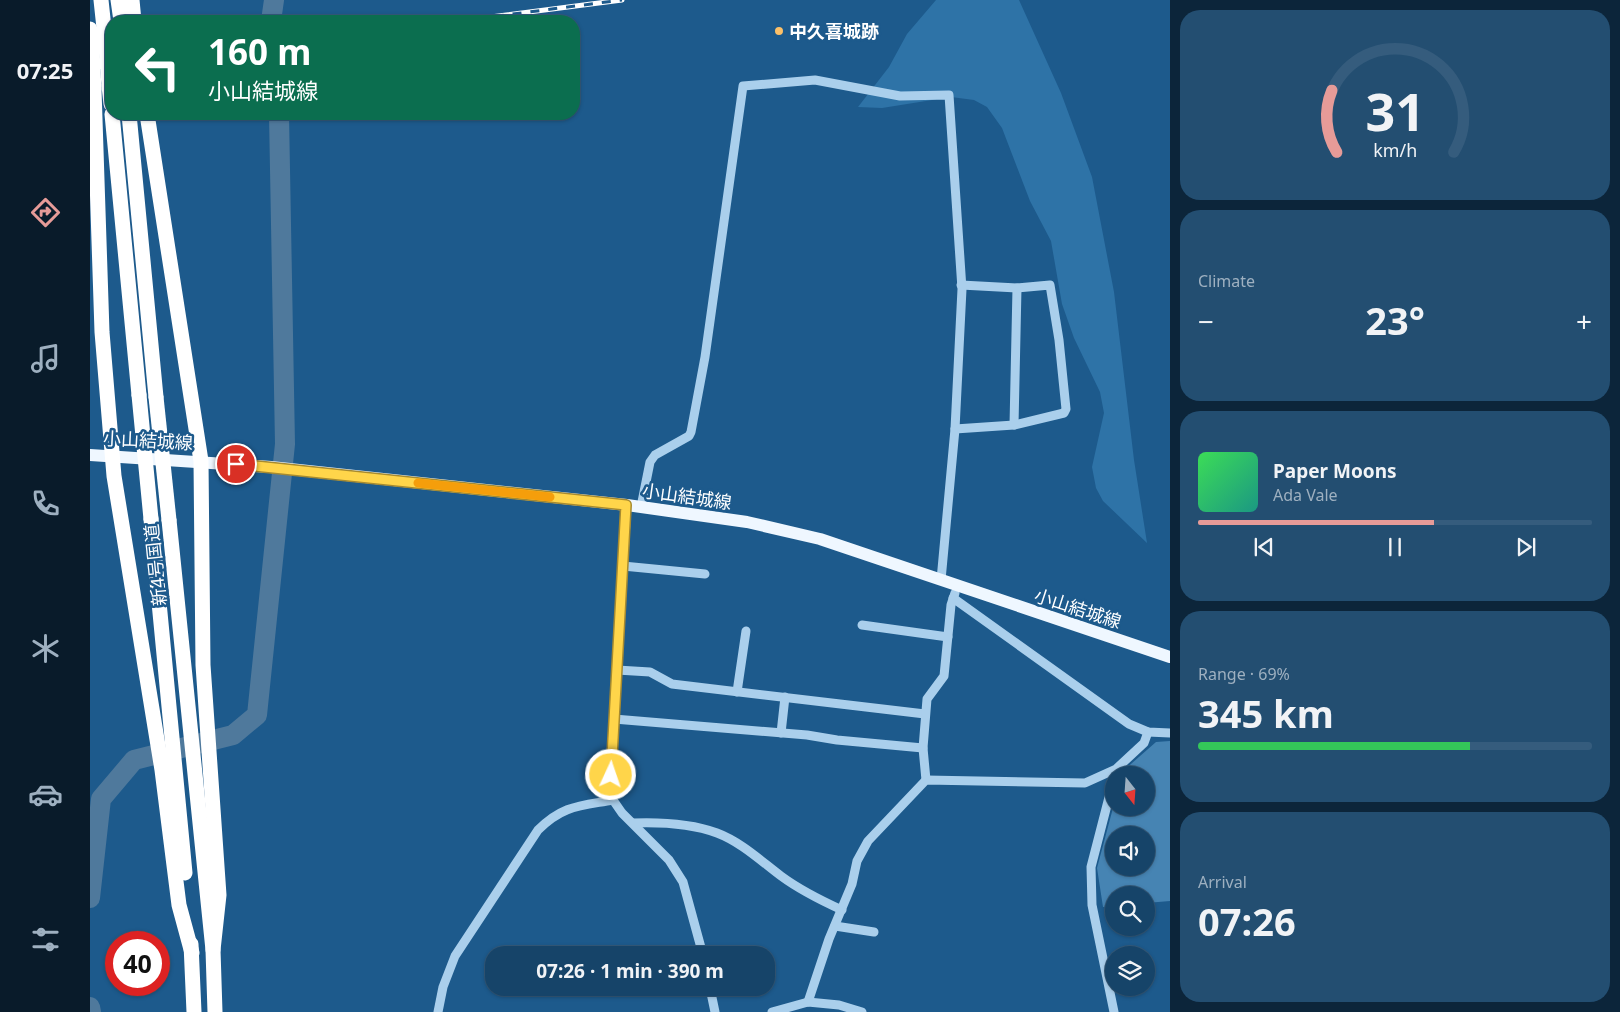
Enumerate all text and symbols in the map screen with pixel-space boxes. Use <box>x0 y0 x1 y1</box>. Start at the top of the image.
place label: 中久喜城跡 <box>789 19 879 43</box>
marker: 中久喜城跡 <box>773 25 785 37</box>
text: 160 m <box>208 28 311 75</box>
icon: left <box>125 35 190 100</box>
text: 07:25 <box>17 55 73 85</box>
text: 小山結城線 <box>208 75 318 105</box>
text: 31 <box>1365 75 1425 146</box>
text: km/h <box>1373 138 1417 162</box>
icon: directions <box>28 195 63 230</box>
text: Climate <box>1198 270 1255 292</box>
text: 23° <box>1365 294 1425 346</box>
text: − <box>1198 302 1214 340</box>
text: + <box>1576 302 1592 340</box>
icon: music <box>28 341 63 376</box>
street label: 小山結城線 <box>102 426 194 454</box>
pin <box>215 443 257 485</box>
icon: arrive <box>222 450 250 478</box>
text: Paper Moons <box>1273 458 1397 484</box>
street label: 小山結城線 <box>641 478 733 514</box>
text: Ada Vale <box>1273 484 1338 506</box>
icon: phone <box>28 486 63 521</box>
street label: 新4号国道 <box>139 523 171 607</box>
icon: previous <box>1250 533 1278 561</box>
icon: pause <box>1381 533 1409 561</box>
icon: next <box>1512 533 1540 561</box>
street label: 小山結城線 <box>1031 583 1125 633</box>
icon: climate <box>28 631 63 666</box>
text: Range · 69% <box>1198 663 1290 685</box>
text: 345 km <box>1198 687 1334 739</box>
position arrow <box>584 748 636 800</box>
north arrow <box>1105 766 1155 816</box>
map controls <box>1105 766 1155 996</box>
icon: car <box>28 777 63 812</box>
button: sound <box>1105 826 1155 876</box>
text: Arrival <box>1198 871 1247 893</box>
button: search <box>1105 886 1155 936</box>
text: 07:26 <box>1198 895 1296 947</box>
icon: filters <box>28 922 63 957</box>
speed limit sign: 40 <box>105 931 170 996</box>
button: layers <box>1105 946 1155 996</box>
text: 07:26 · 1 min · 390 m <box>536 958 724 984</box>

